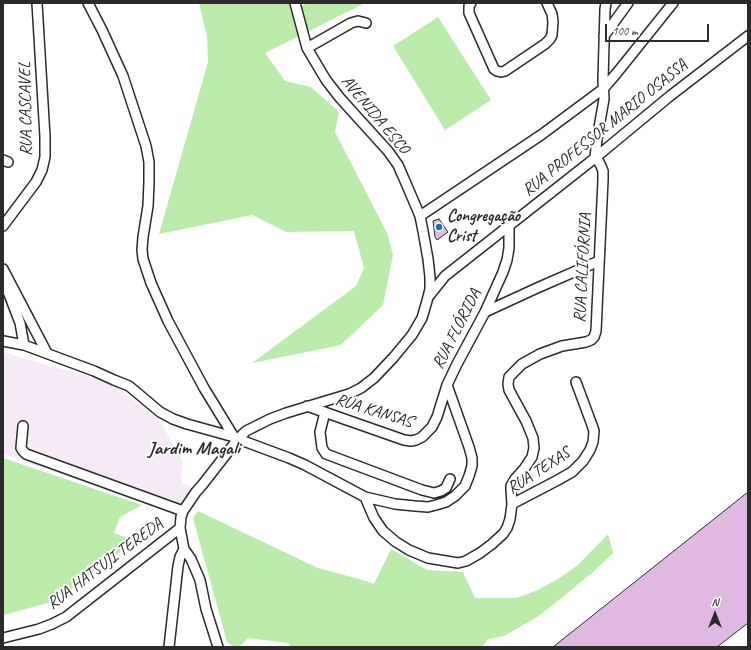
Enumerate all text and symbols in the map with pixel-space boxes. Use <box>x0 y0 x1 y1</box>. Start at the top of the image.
scale bar <box>607 16 711 42</box>
text: 100 m <box>612 23 638 39</box>
street label: RUA PROFESSOR MARIO OSASSA <box>519 55 691 201</box>
street label: RUA CASCAVEL <box>15 62 37 156</box>
street label: AVENIDA ESCO <box>336 72 414 158</box>
place label: Congregação Crist <box>447 207 520 247</box>
street label: RUA CALIFÓRNIA <box>570 213 596 323</box>
marker: Congregação Crist <box>434 222 444 232</box>
street label: RUA FLÓRIDA <box>428 286 486 372</box>
street label: RUA KANSAS <box>333 390 415 432</box>
district label: Jardim Magali <box>148 438 240 460</box>
street label: RUA TEXAS <box>504 443 574 499</box>
street label: RUA HATSUJI TEREDA <box>43 514 167 614</box>
north arrow <box>695 594 735 634</box>
text: N <box>712 595 718 609</box>

